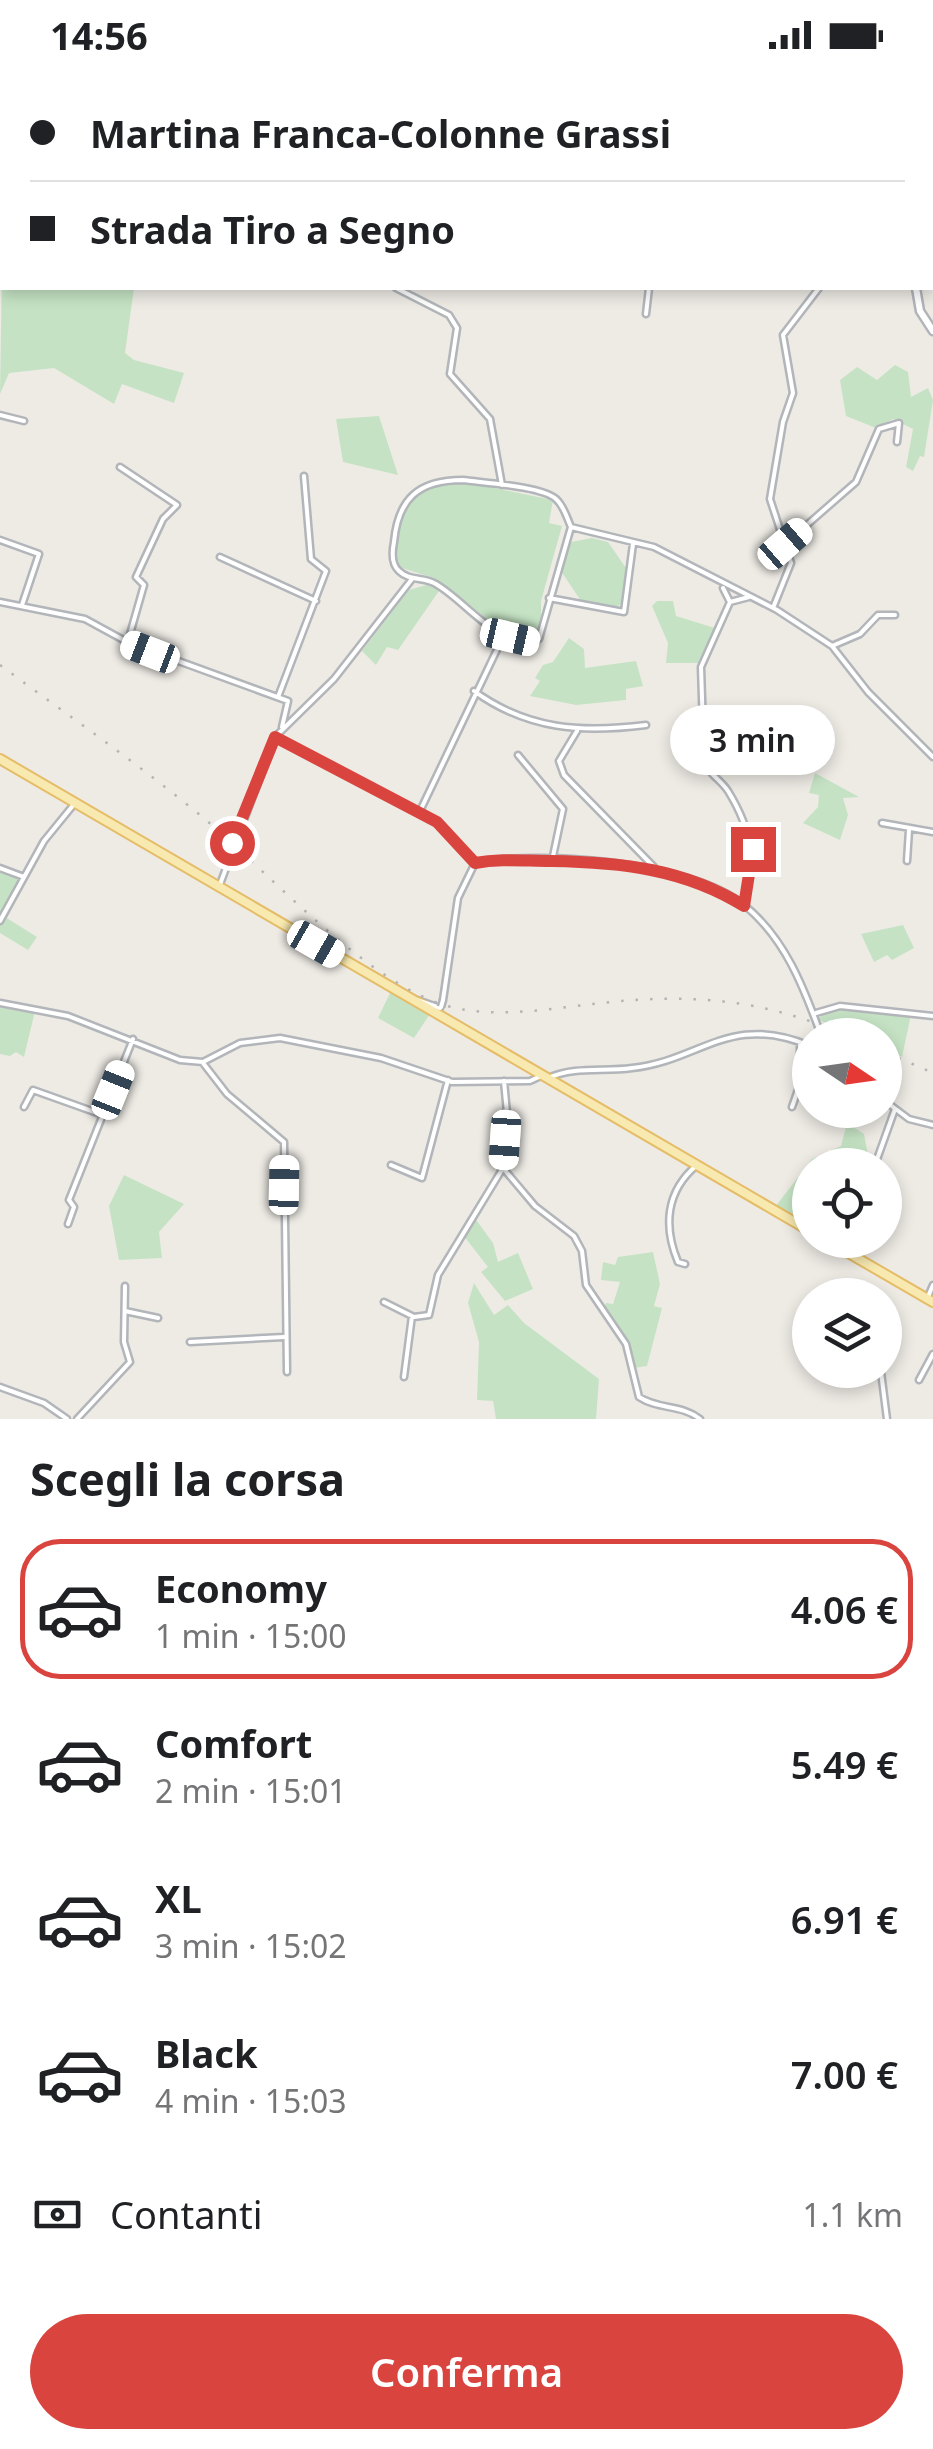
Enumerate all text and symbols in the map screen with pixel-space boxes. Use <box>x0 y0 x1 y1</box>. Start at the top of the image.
text: 14:56 <box>50 9 148 61</box>
text: Martina Franca-Colonne Grassi <box>90 107 671 159</box>
text: Strada Tiro a Segno <box>90 203 455 255</box>
car <box>753 513 817 575</box>
car <box>477 616 543 658</box>
car <box>117 627 183 677</box>
callout: 3 min <box>670 704 836 774</box>
text: 3 min <box>709 718 796 761</box>
route start <box>210 821 255 866</box>
route end <box>731 827 776 872</box>
car <box>283 916 349 972</box>
north arrow <box>792 1018 902 1128</box>
map controls <box>792 1018 902 1388</box>
car <box>88 1057 138 1123</box>
car <box>488 1109 522 1171</box>
button: locate <box>792 1148 902 1258</box>
car <box>268 1155 300 1215</box>
button: layers <box>792 1278 902 1388</box>
text: Scegli la corsa <box>30 1448 345 1509</box>
text: Economy <box>155 1562 327 1614</box>
icon: car <box>35 1564 125 1654</box>
text: 4.06 € <box>791 1583 898 1635</box>
text: 1 min · 15:00 <box>155 1614 347 1657</box>
text: Comfort <box>155 1717 312 1769</box>
icon: car <box>35 1719 125 1809</box>
text: 5.49 € <box>791 1738 898 1790</box>
text: 2 min · 15:01 <box>155 1769 347 1812</box>
text: XL <box>155 1872 202 1924</box>
icon: car <box>35 1874 125 1964</box>
text: 6.91 € <box>791 1893 898 1945</box>
text: 3 min · 15:02 <box>155 1924 347 1967</box>
text: Black <box>155 2027 258 2079</box>
icon: car <box>35 2029 125 2119</box>
text: 7.00 € <box>791 2048 898 2100</box>
text: 4 min · 15:03 <box>155 2079 347 2122</box>
icon: cash <box>30 2187 85 2242</box>
text: Contanti <box>110 2188 263 2240</box>
text: 1.1 km <box>802 2193 903 2236</box>
button: Conferma <box>30 2314 903 2429</box>

